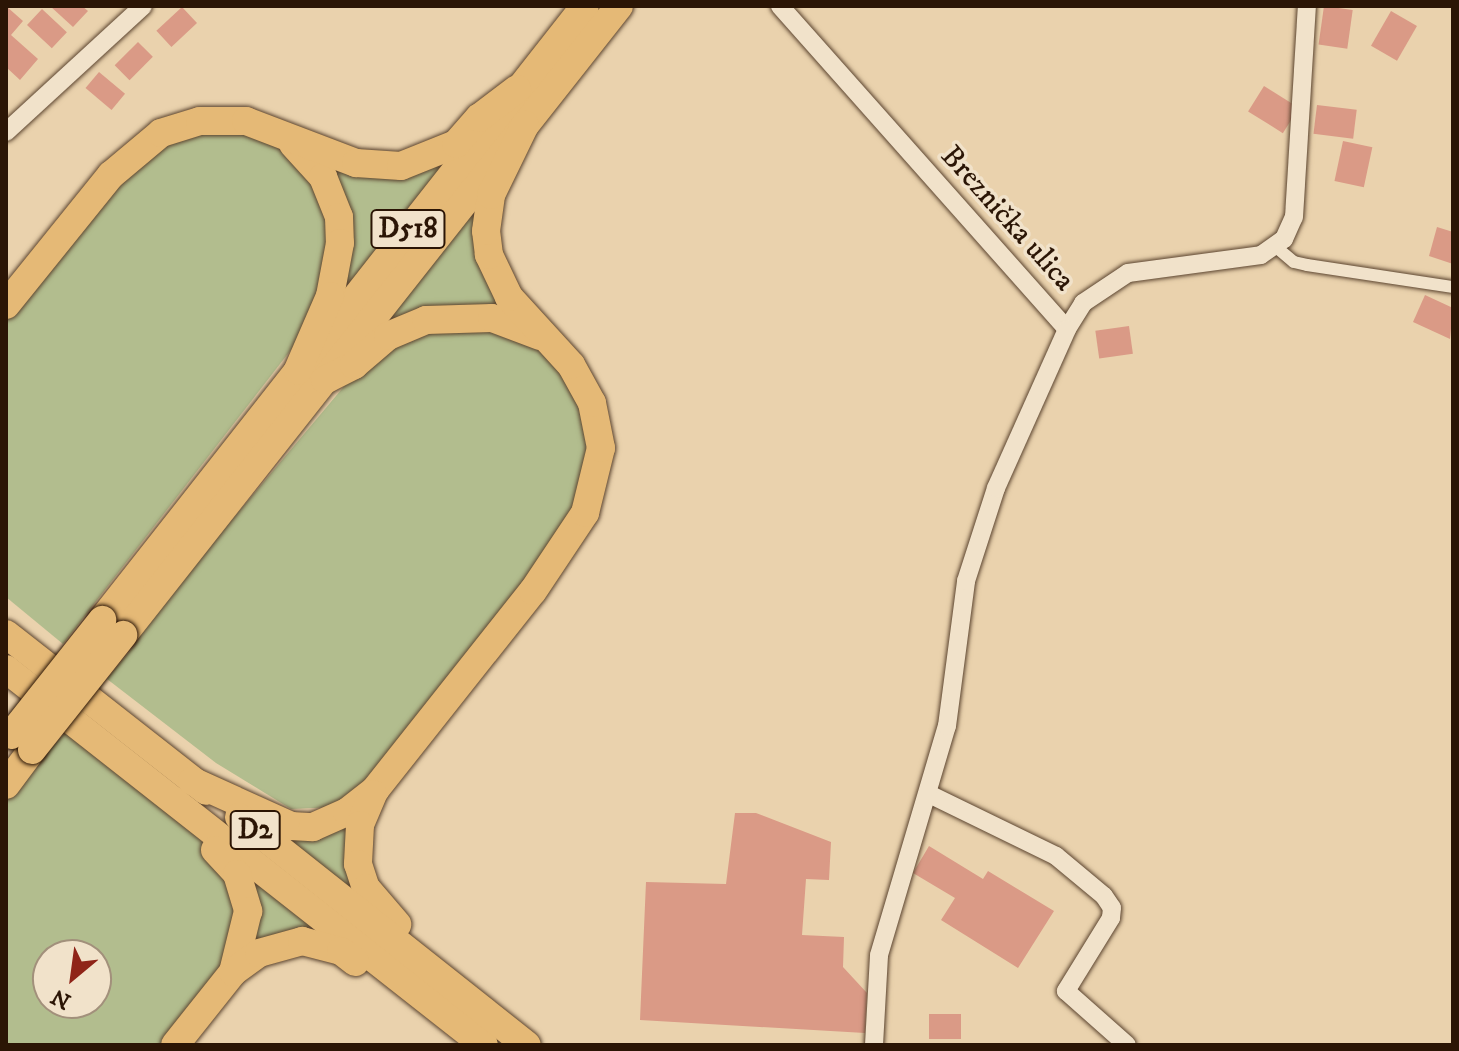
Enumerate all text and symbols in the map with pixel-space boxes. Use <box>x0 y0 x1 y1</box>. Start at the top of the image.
street label: Breznička ulica <box>933 139 1081 299</box>
road number: D518 <box>370 205 446 253</box>
road number: D2 <box>229 806 281 854</box>
north arrow <box>32 939 112 1019</box>
text: N <box>47 982 76 1015</box>

